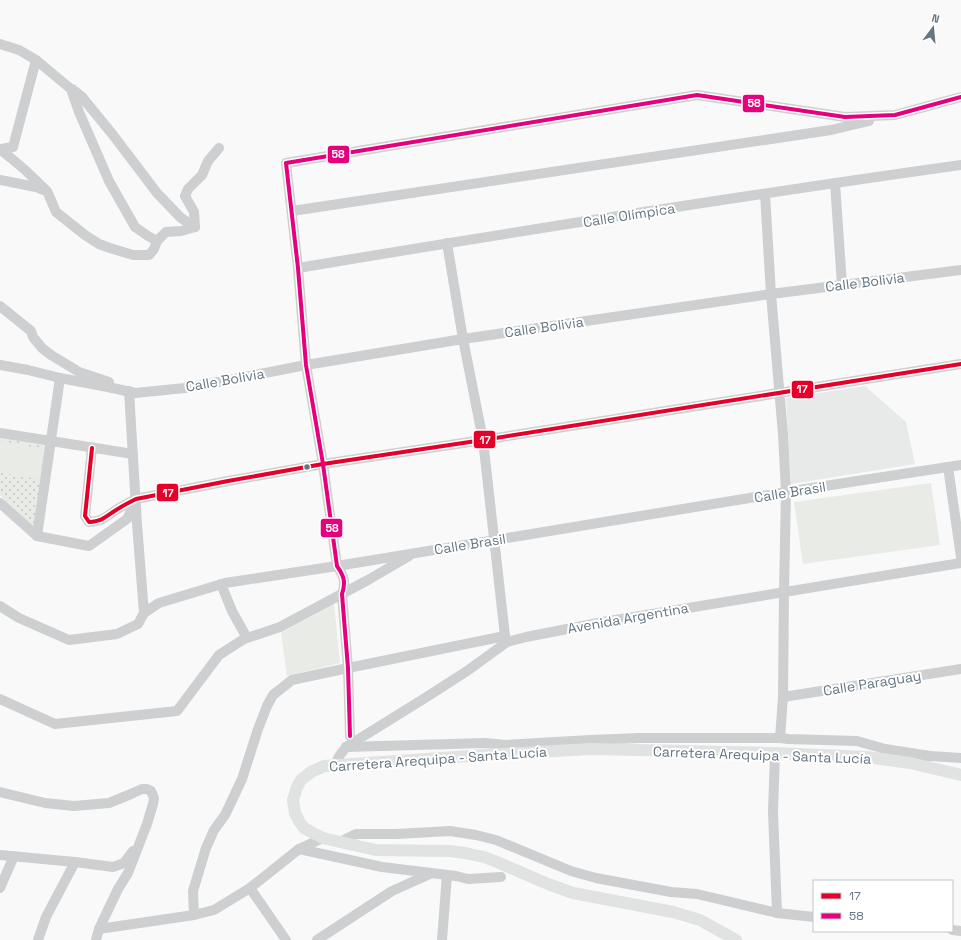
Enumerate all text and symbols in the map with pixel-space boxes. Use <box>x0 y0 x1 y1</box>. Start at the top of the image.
north arrow <box>913 8 953 48</box>
text: N <box>930 11 941 26</box>
line badge: 58 <box>742 94 765 113</box>
text: 58 <box>747 96 761 110</box>
line badge: 58 <box>327 145 350 164</box>
text: 58 <box>331 147 345 161</box>
street label: Calle Olímpica <box>582 199 676 231</box>
street label: Calle Bolivia <box>824 268 906 296</box>
street label: Calle Bolivia <box>503 313 585 341</box>
street label: Calle Bolivia <box>184 364 266 396</box>
line badge: 17 <box>791 380 814 399</box>
text: 17 <box>796 382 808 396</box>
line badge: 17 <box>473 430 496 449</box>
text: 17 <box>479 433 491 447</box>
unlabelled marker <box>302 462 312 472</box>
street label: Calle Brasil <box>753 477 827 507</box>
line badge: 17 <box>156 483 179 502</box>
text: 17 <box>162 486 174 500</box>
line badge: 58 <box>320 518 343 538</box>
text: 58 <box>325 521 339 535</box>
street label: Calle Brasil <box>433 529 507 559</box>
street label: Avenida Argentina <box>566 598 690 638</box>
street label: Calle Paraguay <box>822 666 922 700</box>
street label: Carretera Arequipa - Santa Lucía <box>328 742 548 776</box>
street label: Carretera Arequipa - Santa Lucía <box>653 742 871 768</box>
legend <box>813 880 953 932</box>
text: 17 <box>849 888 861 904</box>
text: 58 <box>849 908 864 924</box>

